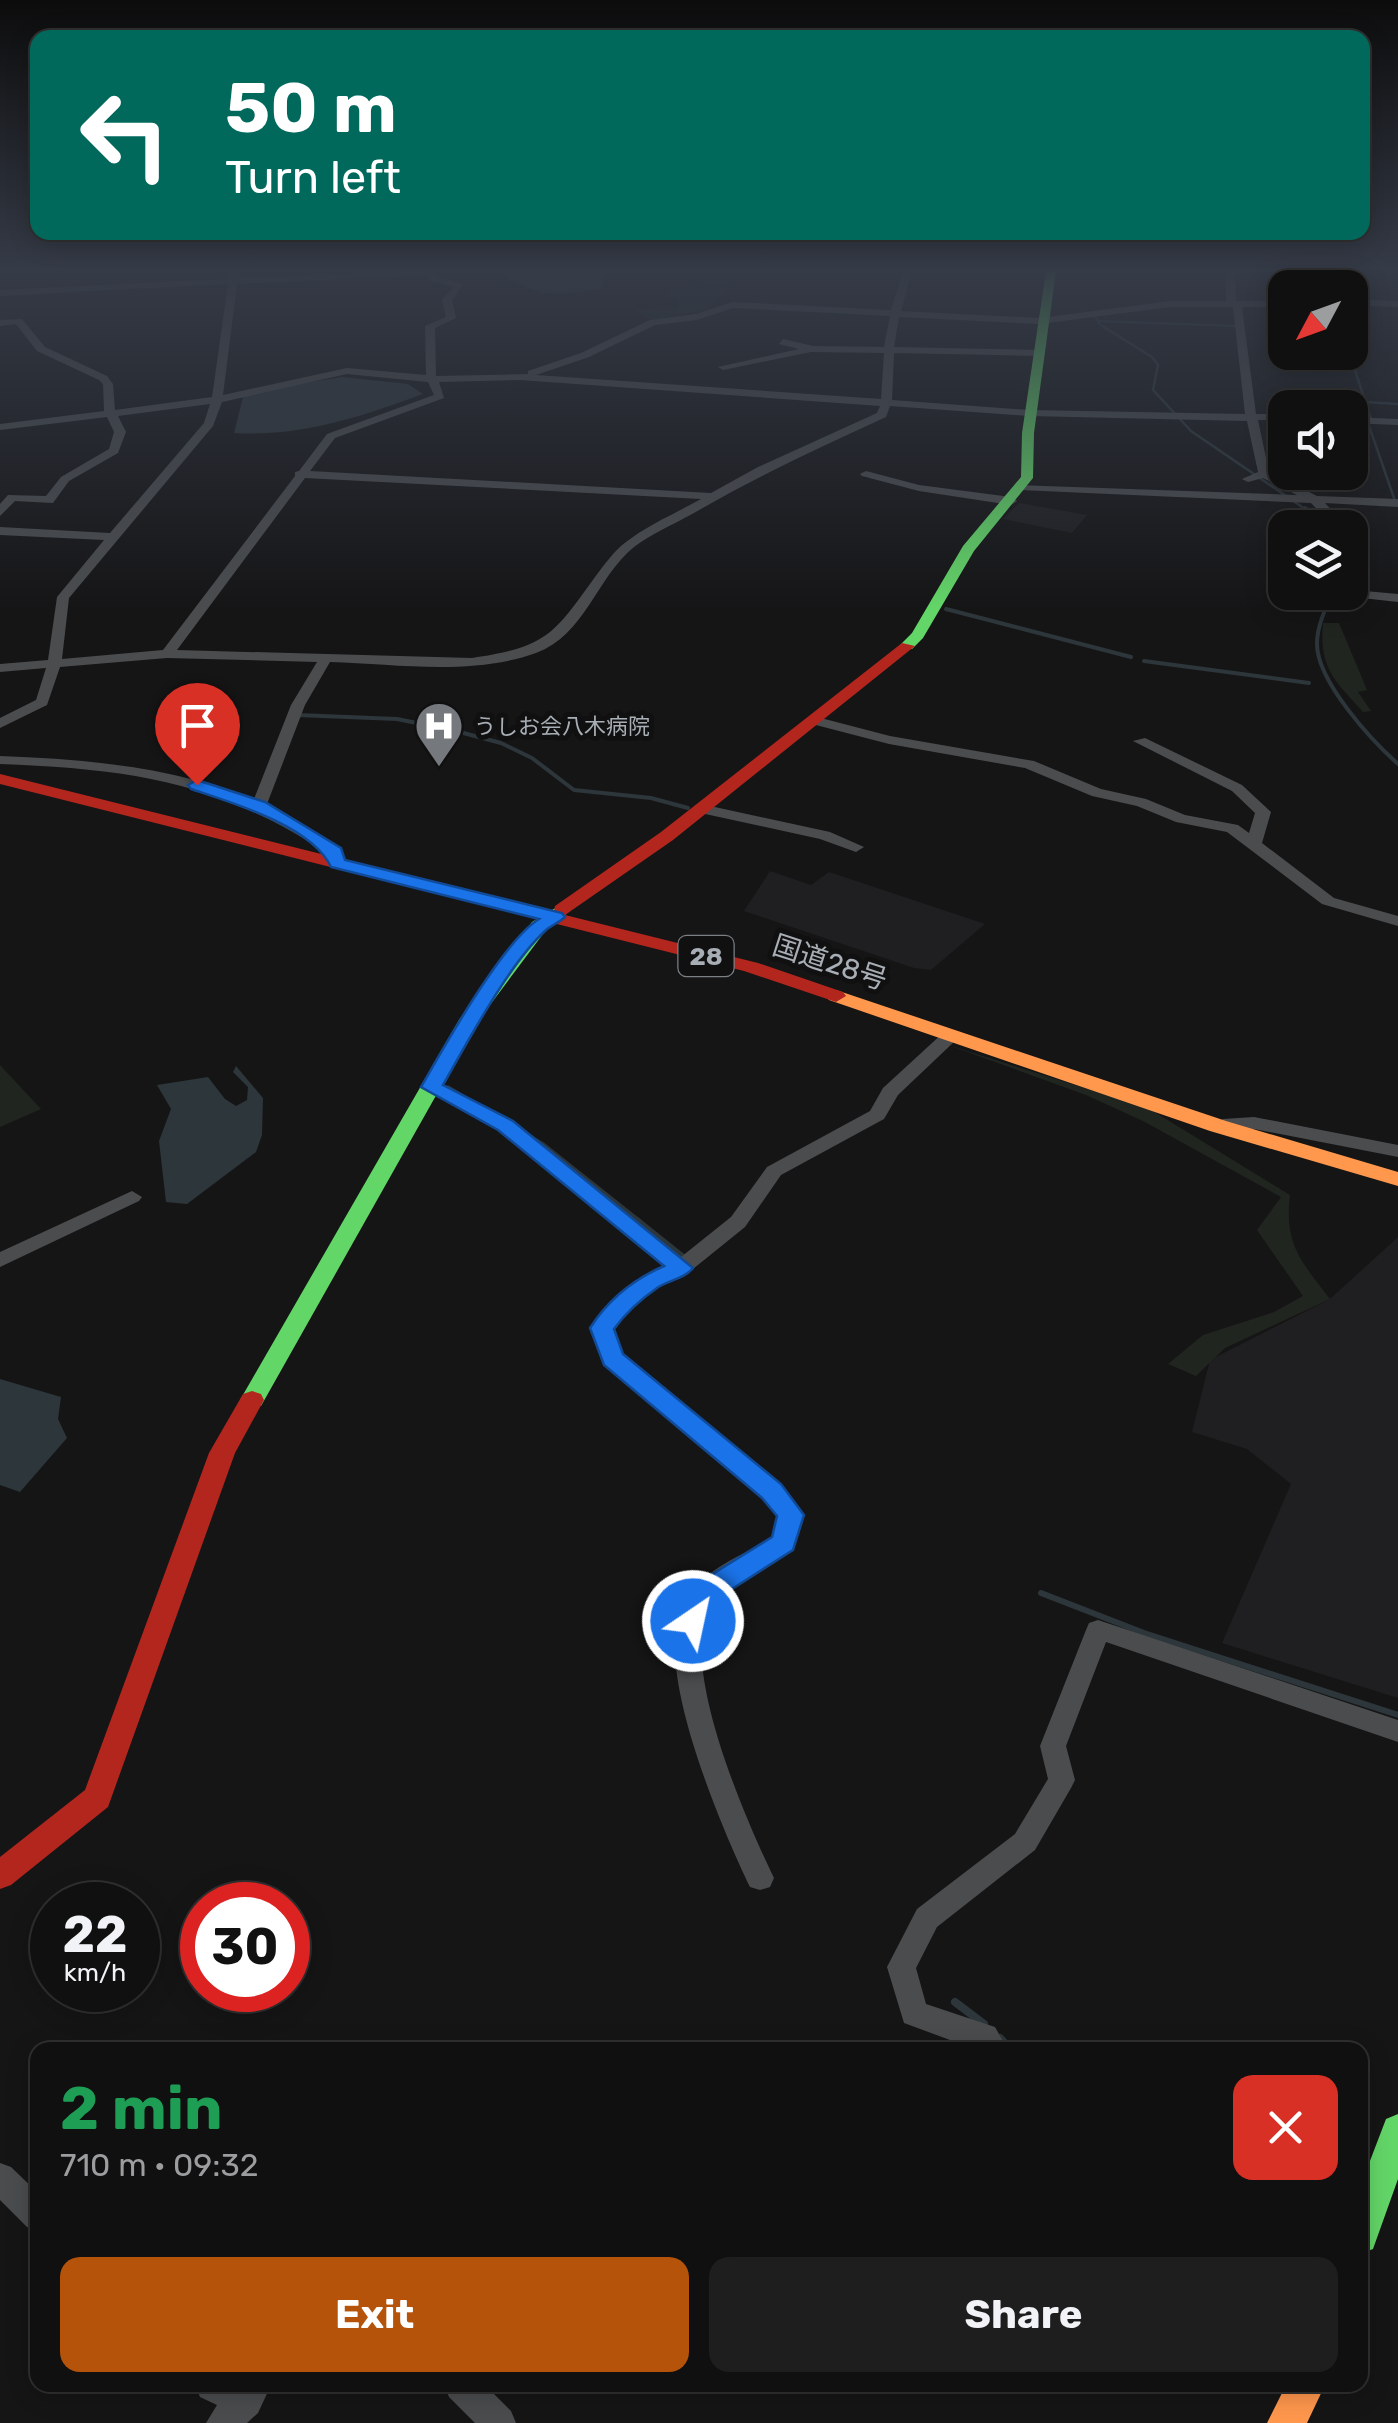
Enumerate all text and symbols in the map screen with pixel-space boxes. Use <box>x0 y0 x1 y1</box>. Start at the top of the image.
text: 50 m <box>225 67 397 150</box>
icon: left <box>60 70 190 200</box>
text: Turn left <box>225 151 401 204</box>
north arrow <box>1268 270 1368 370</box>
map controls <box>1268 270 1368 610</box>
button: sound <box>1268 390 1368 490</box>
button: layers <box>1268 510 1368 610</box>
pin <box>155 683 240 786</box>
icon: arrive <box>170 698 225 753</box>
hospital icon: うしお会八木病院 <box>413 700 465 768</box>
place label: うしお会八木病院 <box>474 713 650 740</box>
street label: 国道28号 <box>769 929 891 996</box>
road number: 28 <box>678 936 734 976</box>
position arrow <box>641 1569 745 1673</box>
speed limit sign: 30 <box>180 1882 310 2012</box>
text: 22 <box>63 1905 128 1965</box>
text: km/h <box>64 1958 126 1987</box>
text: 2 min <box>60 2073 222 2144</box>
button: close <box>1233 2075 1338 2180</box>
text: 710 m · 09:32 <box>60 2146 258 2184</box>
button: Exit <box>60 2257 689 2372</box>
button: Share <box>709 2257 1338 2372</box>

